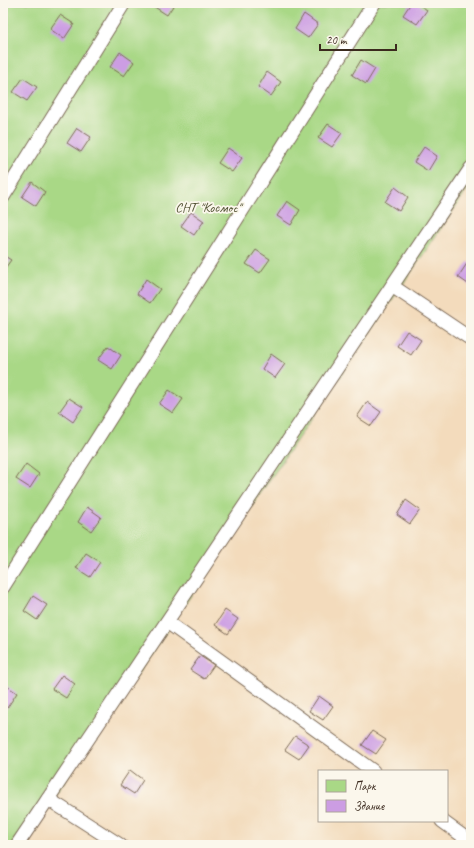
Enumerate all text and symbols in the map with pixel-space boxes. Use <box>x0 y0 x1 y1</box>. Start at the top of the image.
scale bar <box>320 26 396 52</box>
text: 20 m <box>326 32 348 48</box>
park label: СНТ "Космос" <box>175 199 243 216</box>
legend <box>318 770 448 822</box>
text: Парк <box>354 778 377 794</box>
text: Здание <box>354 798 385 814</box>

